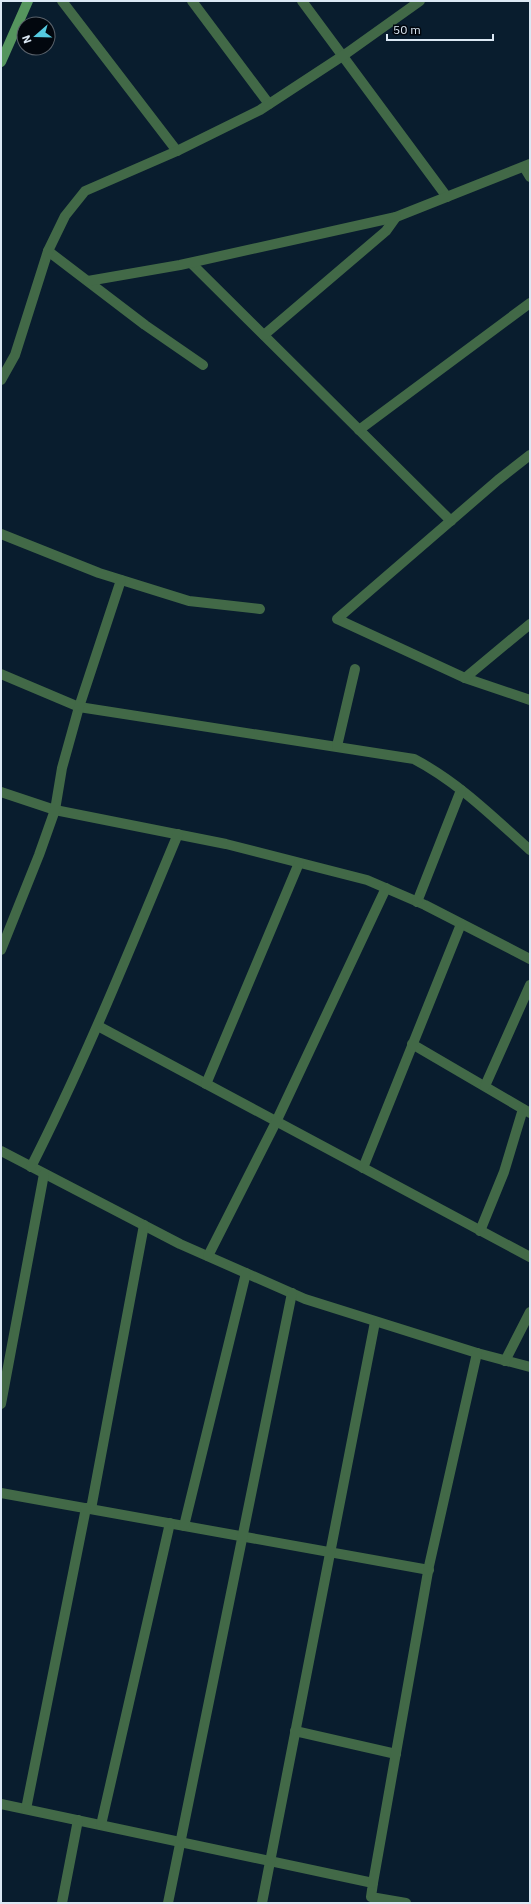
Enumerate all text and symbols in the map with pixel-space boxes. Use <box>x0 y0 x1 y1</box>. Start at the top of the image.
north arrow <box>16 16 56 56</box>
scale bar <box>387 16 493 42</box>
text: 50 m <box>393 22 421 37</box>
text: N <box>19 33 35 46</box>

